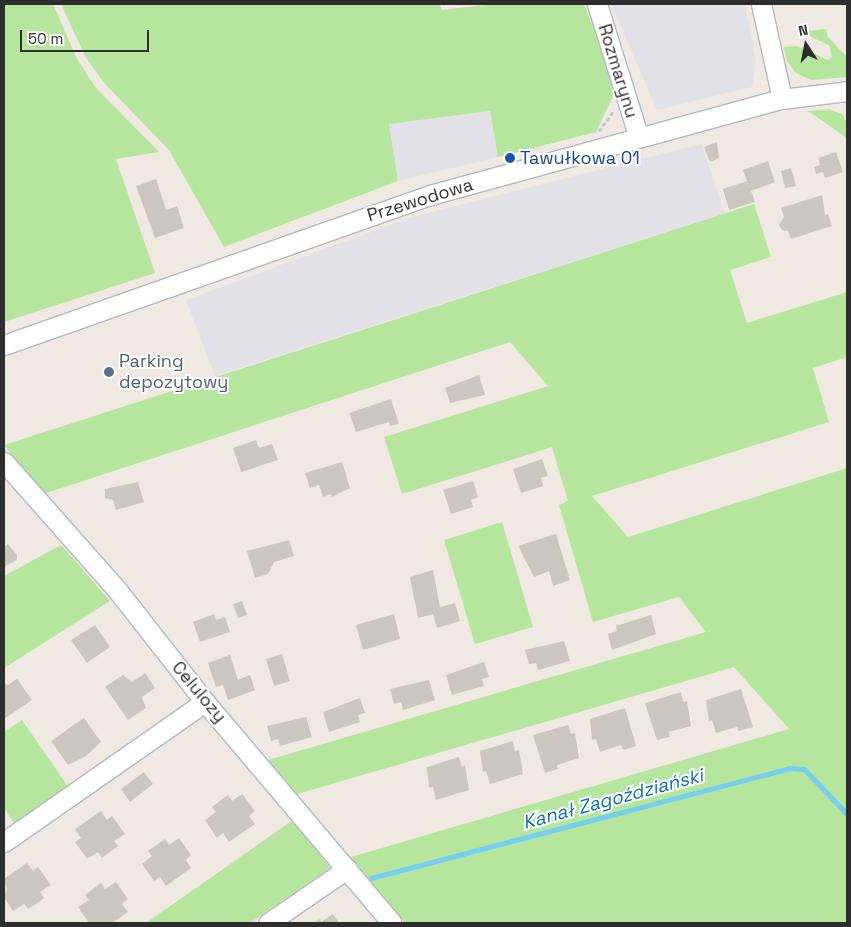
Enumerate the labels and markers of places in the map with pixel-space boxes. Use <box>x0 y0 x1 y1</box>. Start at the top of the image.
place label: Tawułkowa 01 <box>520 147 640 169</box>
marker: Tawułkowa 01 <box>504 152 516 164</box>
place label: Parking depozytowy <box>119 351 228 394</box>
marker: Parking depozytowy <box>103 366 115 378</box>

